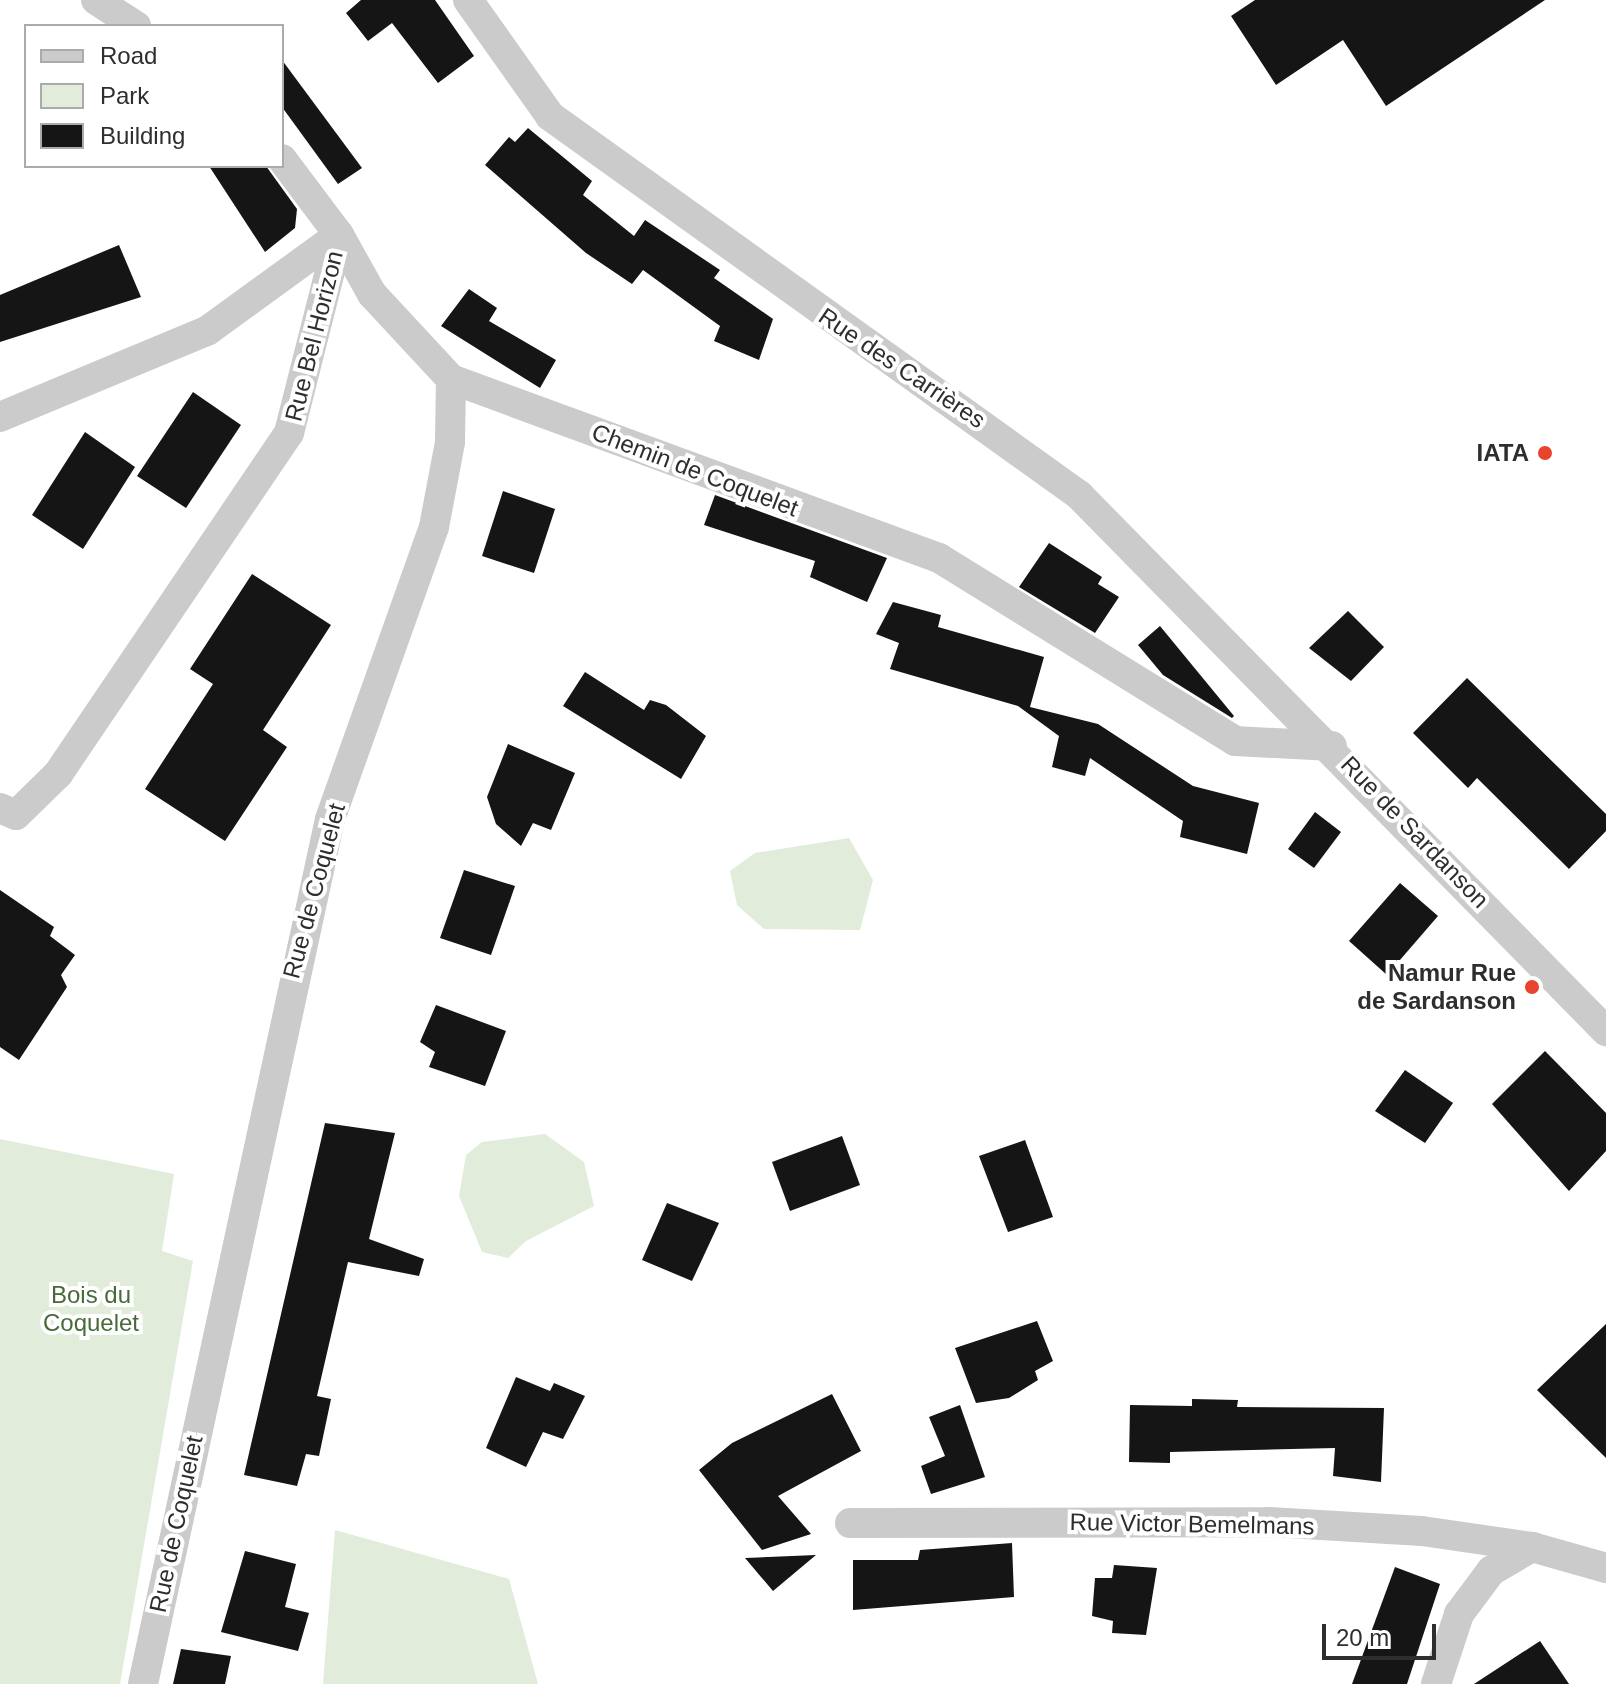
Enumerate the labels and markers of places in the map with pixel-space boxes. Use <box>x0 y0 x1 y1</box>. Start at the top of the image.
place label: IATA <box>1477 439 1529 467</box>
marker: IATA <box>1536 444 1554 462</box>
place label: Namur Rue de Sardanson <box>1357 959 1516 1015</box>
marker: Namur Rue de Sardanson <box>1523 978 1541 996</box>

